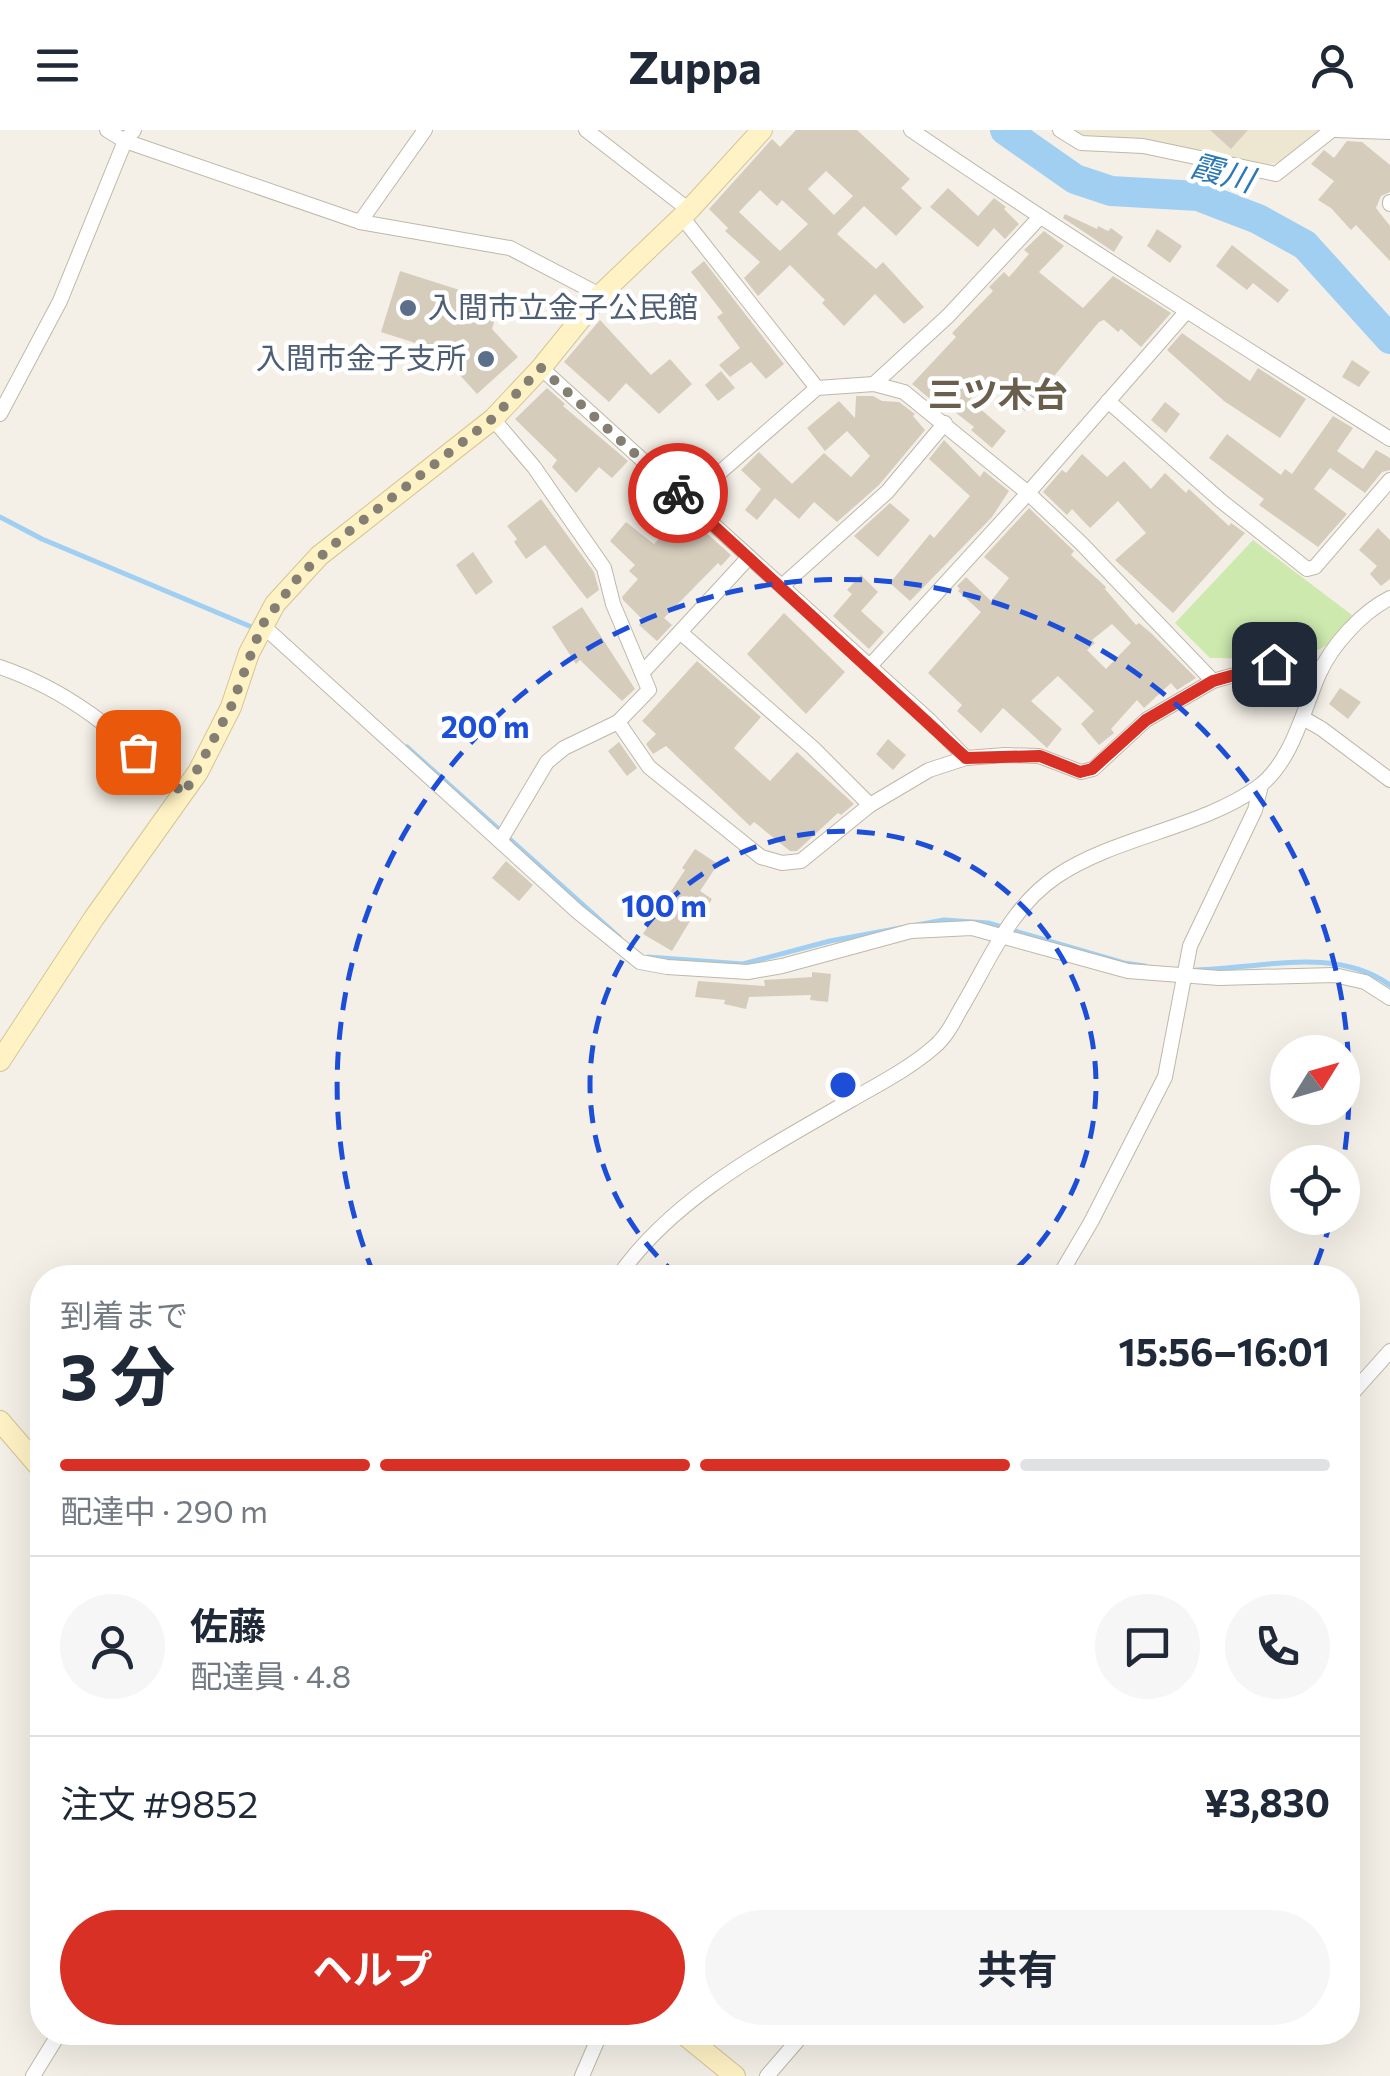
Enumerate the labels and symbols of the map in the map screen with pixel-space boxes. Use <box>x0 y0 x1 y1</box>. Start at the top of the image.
water label: 霞川 <box>1186 143 1261 199</box>
place label: 入間市立金子公民館 <box>428 287 698 324</box>
marker: 入間市立金子公民館 <box>397 297 419 319</box>
place label: 入間市金子支所 <box>256 338 466 375</box>
marker: 入間市金子支所 <box>475 348 497 370</box>
district label: 三ツ木台 <box>928 371 1068 414</box>
courier <box>628 443 728 543</box>
pin <box>1232 622 1317 707</box>
text: 200 m <box>441 707 529 744</box>
pin <box>96 710 181 795</box>
text: 100 m <box>621 886 707 923</box>
north arrow <box>1270 1035 1360 1125</box>
centre of rings <box>825 1067 861 1103</box>

